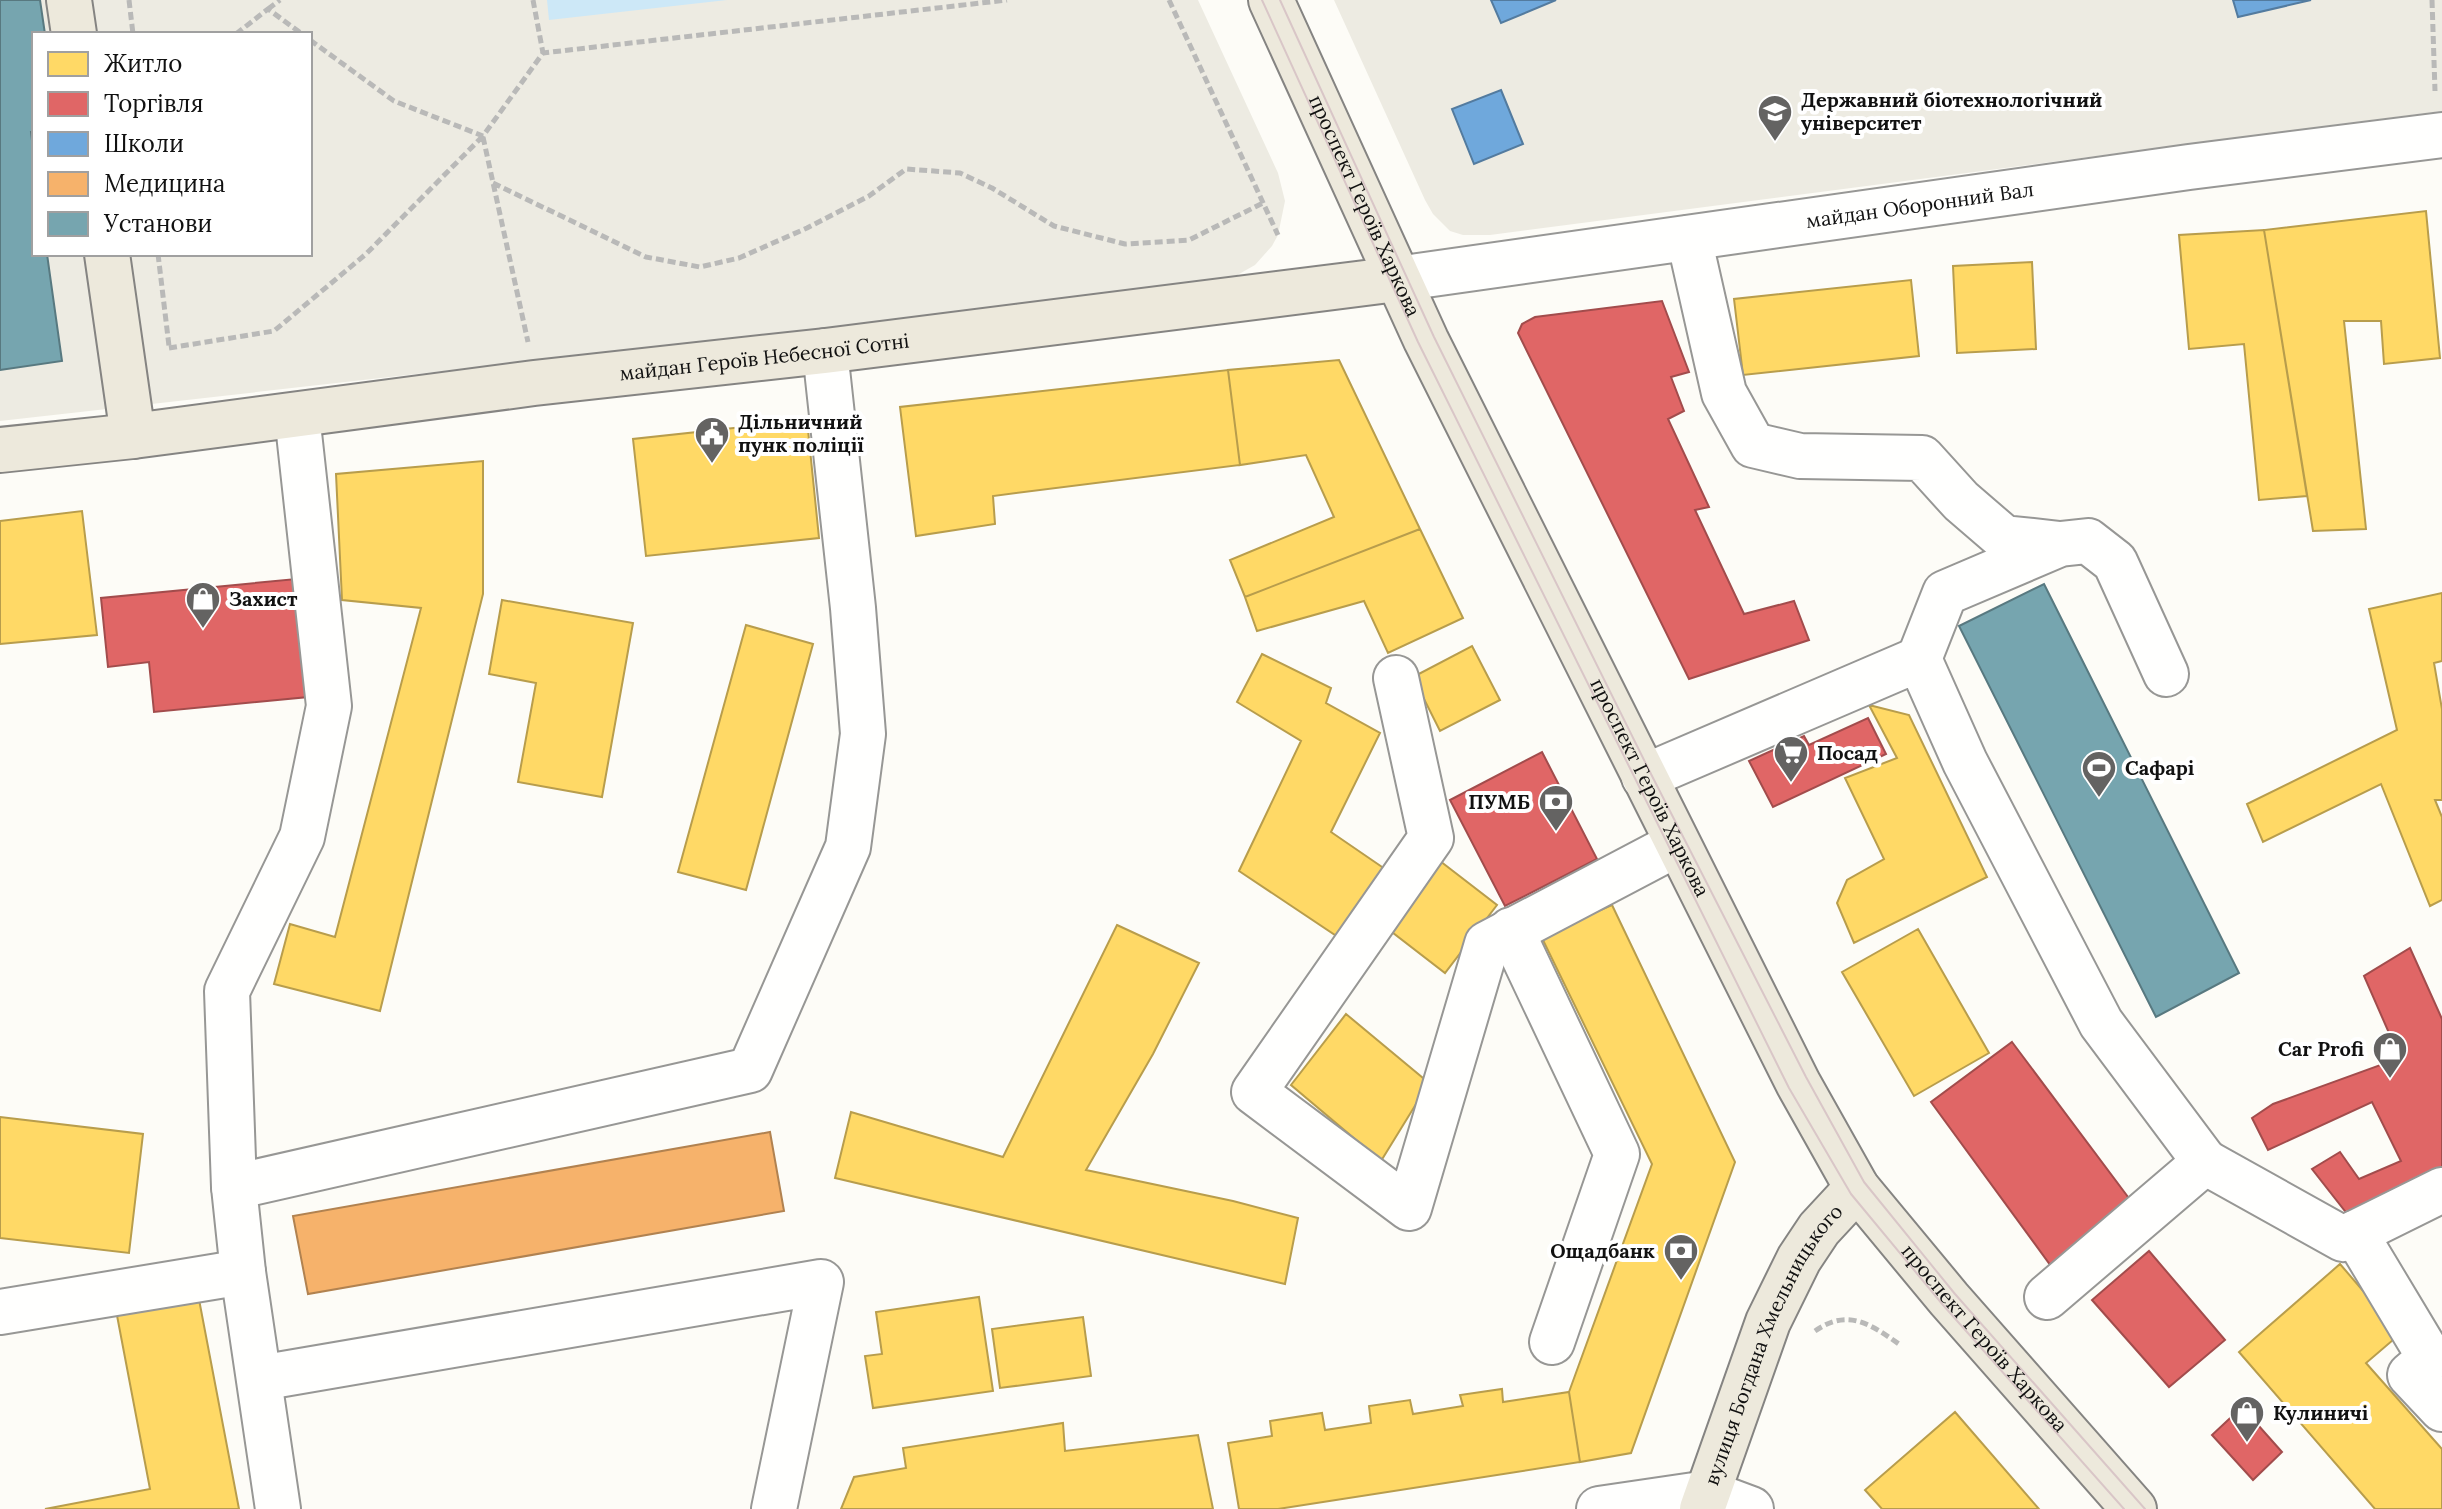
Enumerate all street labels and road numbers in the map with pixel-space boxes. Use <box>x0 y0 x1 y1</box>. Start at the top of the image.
street label: проспект Героїв Харкова <box>1304 91 1427 320</box>
street label: майдан Оборонний Вал <box>1804 176 2035 233</box>
street label: майдан Героїв Небесної Сотні <box>618 328 911 386</box>
street label: проспект Героїв Харкова <box>1585 674 1716 900</box>
street label: вулиця Богдана Хмельницького <box>1698 1199 1848 1488</box>
street label: проспект Героїв Харкова <box>1897 1239 2073 1437</box>

